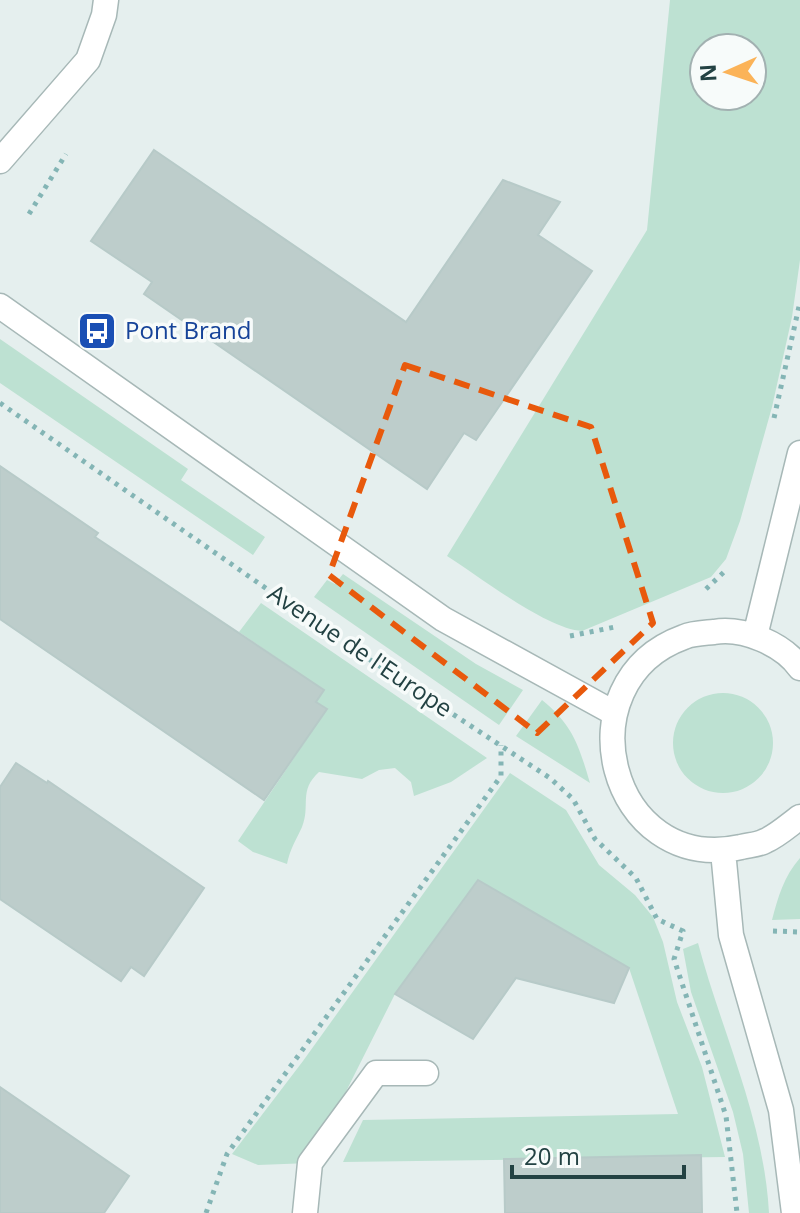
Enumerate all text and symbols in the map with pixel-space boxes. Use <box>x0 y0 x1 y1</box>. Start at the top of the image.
north arrow <box>688 32 768 112</box>
text: N <box>692 63 722 83</box>
bus stop icon: Pont Brand <box>76 310 118 352</box>
place label: Pont Brand <box>125 313 251 346</box>
street label: Avenue de l'Europe <box>262 576 460 724</box>
scale bar <box>512 1129 684 1179</box>
text: 20 m <box>524 1139 580 1172</box>

